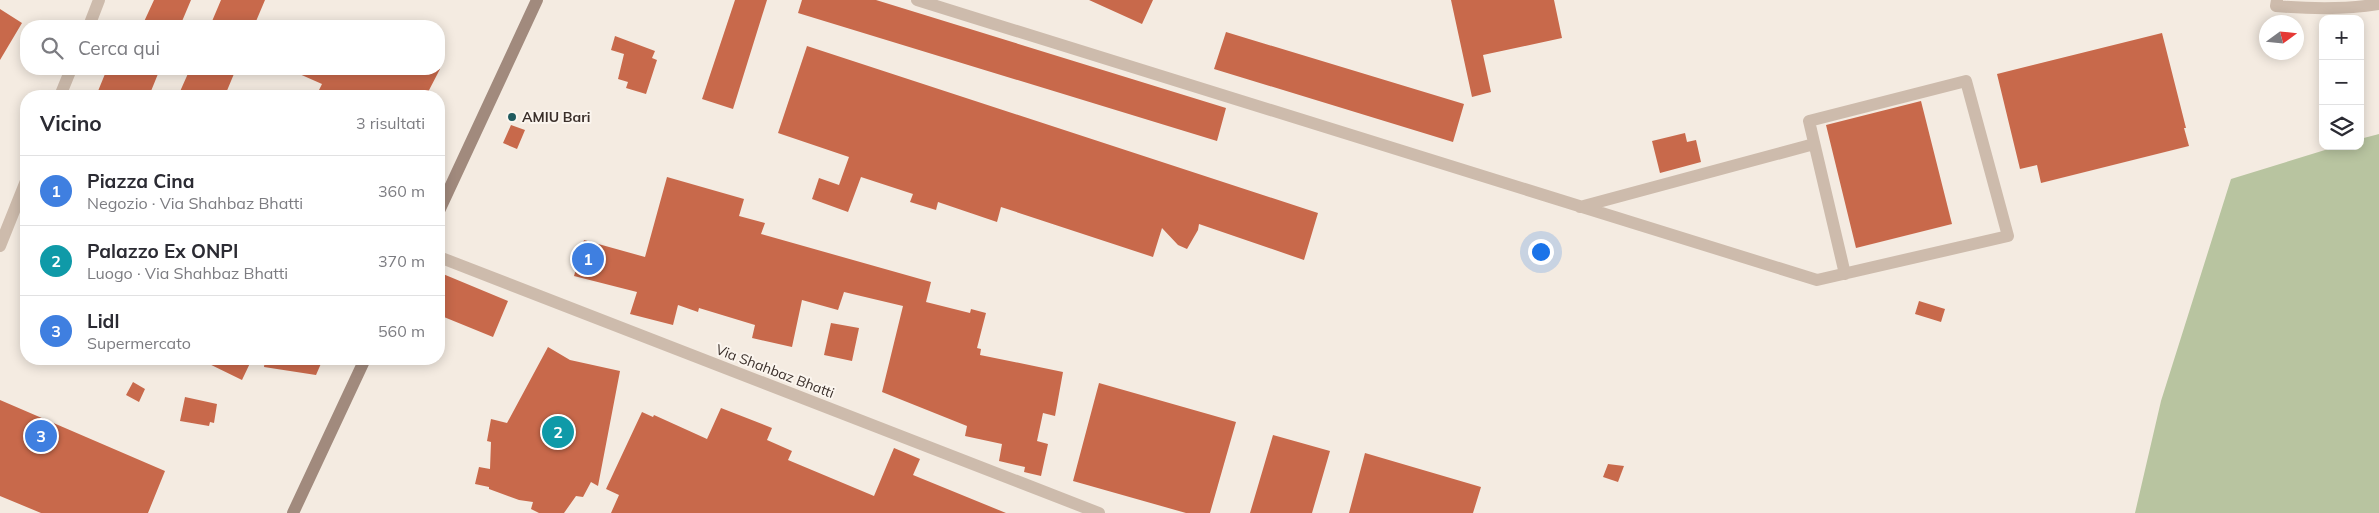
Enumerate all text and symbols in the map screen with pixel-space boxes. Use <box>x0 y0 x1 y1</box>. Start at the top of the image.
north arrow <box>2259 15 2304 60</box>
map controls <box>2319 15 2364 150</box>
button: + <box>2319 15 2364 60</box>
search box <box>20 20 445 75</box>
icon: search <box>38 34 66 62</box>
text: Cerca qui <box>78 36 160 60</box>
button: − <box>2319 60 2364 105</box>
button: layers <box>2319 105 2364 150</box>
place label: AMIU Bari <box>522 108 590 126</box>
text: Vicino <box>40 110 102 136</box>
marker: AMIU Bari <box>506 111 518 123</box>
text: 3 risultati <box>356 113 425 133</box>
text: Piazza Cina <box>87 169 194 193</box>
text: 1 <box>51 181 61 201</box>
text: 360 m <box>378 181 425 201</box>
text: Negozio · Via Shahbaz Bhatti <box>87 193 303 213</box>
text: Palazzo Ex ONPI <box>87 239 238 263</box>
your location <box>1528 239 1554 265</box>
pin: 1 <box>572 240 604 278</box>
text: 2 <box>51 251 61 271</box>
text: 370 m <box>378 251 425 271</box>
text: Luogo · Via Shahbaz Bhatti <box>87 263 288 283</box>
text: Lidl <box>87 309 119 333</box>
text: 3 <box>51 321 61 341</box>
text: 560 m <box>378 321 425 341</box>
text: Supermercato <box>87 333 191 353</box>
street label: Via Shahbaz Bhatti <box>713 340 837 402</box>
pin: 2 <box>542 413 574 451</box>
pin: 3 <box>25 417 57 455</box>

